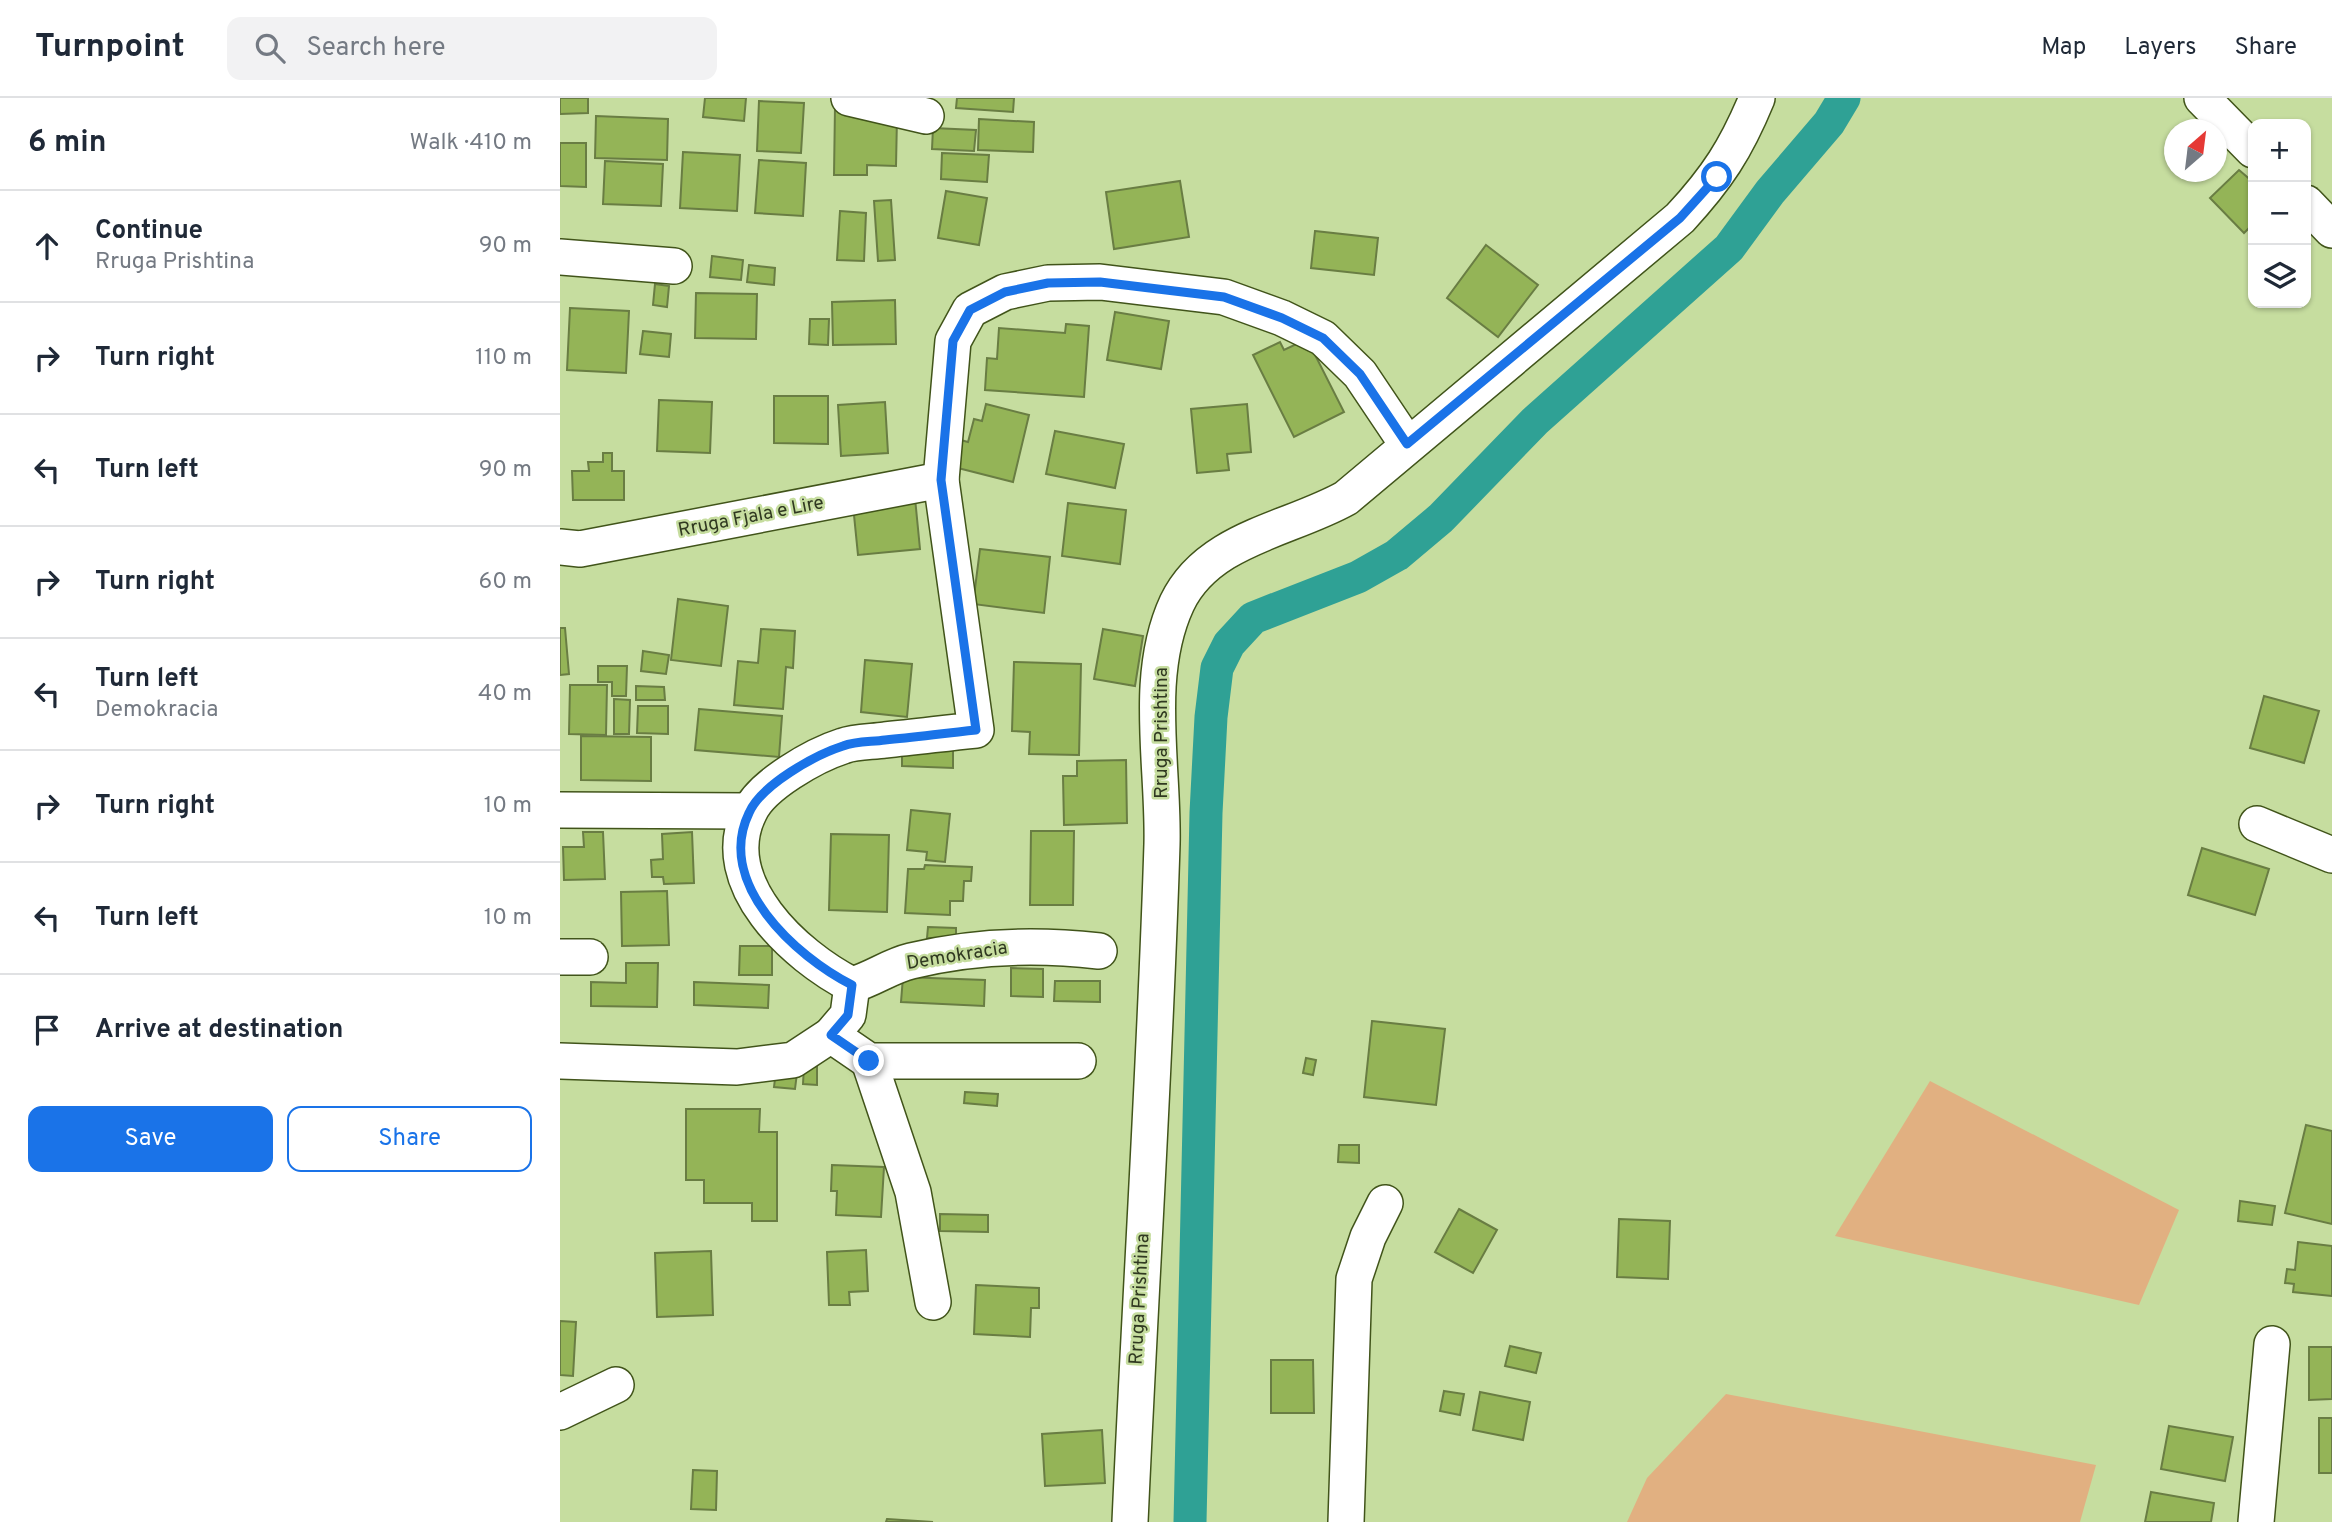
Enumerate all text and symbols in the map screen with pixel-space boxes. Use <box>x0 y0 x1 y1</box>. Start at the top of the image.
search box <box>227 17 717 80</box>
text: Turnpoint <box>35 27 185 69</box>
icon: search <box>251 29 289 67</box>
text: Search here <box>307 32 446 65</box>
text: Map <box>2041 33 2086 63</box>
text: Layers <box>2124 33 2196 63</box>
text: Share <box>2234 33 2297 63</box>
north arrow <box>2164 119 2227 182</box>
map controls <box>2248 119 2311 308</box>
button: + <box>2248 119 2311 182</box>
text: 6 min <box>28 125 106 162</box>
text: Walk · 410 m <box>410 129 532 158</box>
route start <box>1701 161 1732 192</box>
button: − <box>2248 182 2311 245</box>
text: Continue <box>95 215 203 248</box>
icon: ahead <box>28 227 66 265</box>
text: 90 m <box>479 232 532 261</box>
button: layers <box>2248 245 2311 308</box>
text: Rruga Prishtina <box>95 248 254 277</box>
icon: right <box>28 339 66 377</box>
text: Turn right <box>95 342 215 375</box>
text: 110 m <box>475 344 532 373</box>
icon: left <box>28 451 66 489</box>
text: Turn left <box>95 454 199 487</box>
text: 90 m <box>479 456 532 485</box>
street label: Rruga Fjala e Lire <box>676 491 826 543</box>
icon: right <box>28 563 66 601</box>
text: Turn right <box>95 566 215 599</box>
text: 60 m <box>479 568 532 597</box>
text: Turn left <box>95 663 199 696</box>
street label: Rruga Prishtina <box>1150 667 1174 799</box>
icon: left <box>28 675 66 713</box>
text: 40 m <box>478 680 532 709</box>
text: Demokracia <box>95 696 218 725</box>
icon: right <box>28 787 66 825</box>
text: Turn right <box>95 790 215 823</box>
text: 10 m <box>484 792 532 821</box>
icon: left <box>28 899 66 937</box>
text: Turn left <box>95 902 199 935</box>
text: 10 m <box>484 904 532 933</box>
street label: Demokracia <box>905 936 1009 976</box>
icon: arrive <box>28 1011 66 1049</box>
text: Arrive at destination <box>95 1014 343 1047</box>
route end <box>853 1045 884 1076</box>
button: Save <box>28 1106 273 1172</box>
button: Share <box>287 1106 532 1172</box>
street label: Rruga Prishtina <box>1125 1233 1155 1365</box>

